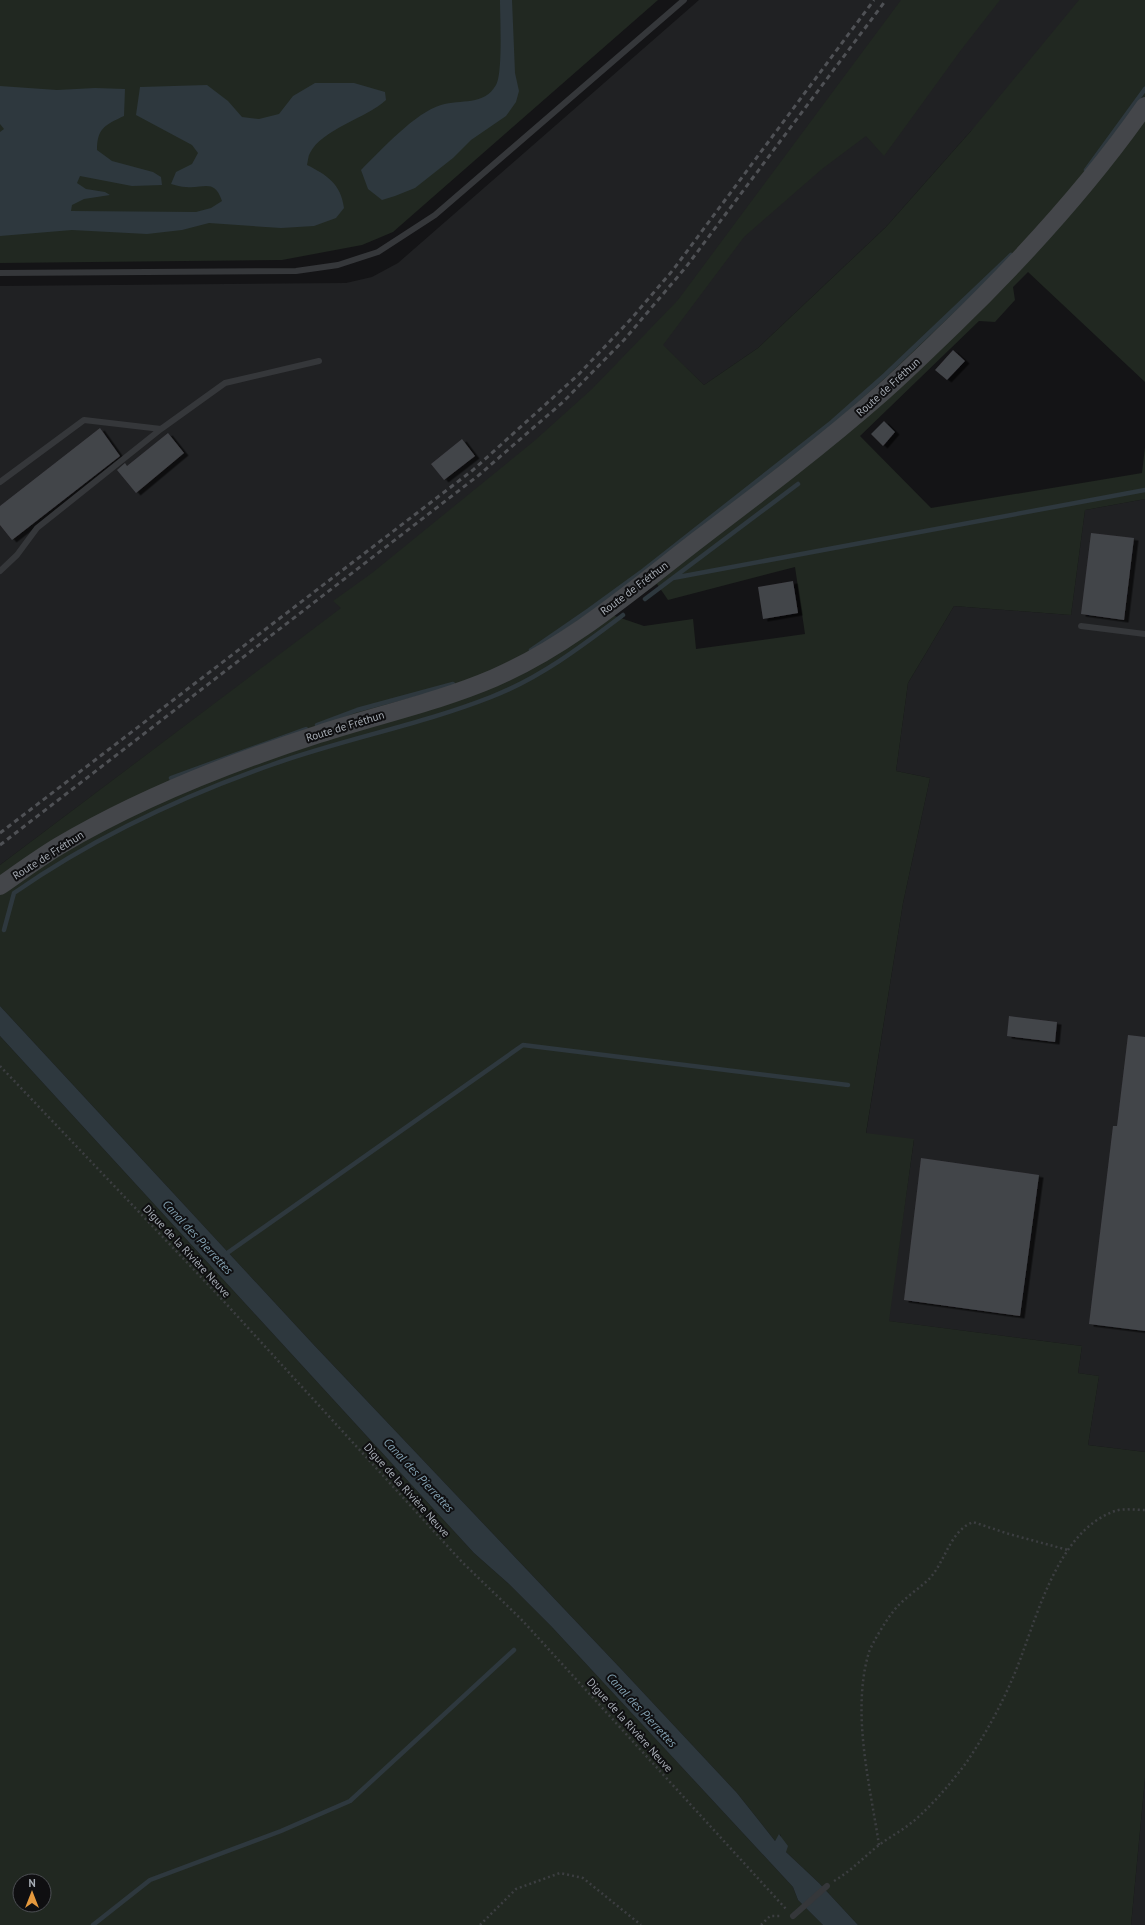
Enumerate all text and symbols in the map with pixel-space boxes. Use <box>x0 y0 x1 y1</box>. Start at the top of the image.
street label: Route de Fréthun <box>853 355 923 419</box>
street label: Route de Fréthun <box>597 558 671 618</box>
street label: Route de Fréthun <box>304 707 386 745</box>
street label: Route de Fréthun <box>10 828 86 882</box>
water label: Canal des Pierrettes <box>160 1197 237 1278</box>
street label: Digue de la Rivière Neuve <box>140 1202 234 1301</box>
water label: Canal des Pierrettes <box>381 1435 458 1516</box>
street label: Digue de la Rivière Neuve <box>361 1440 453 1540</box>
water label: Canal des Pierrettes <box>604 1670 681 1751</box>
street label: Digue de la Rivière Neuve <box>584 1675 676 1775</box>
north arrow <box>12 1873 52 1913</box>
text: N <box>28 1876 36 1890</box>

